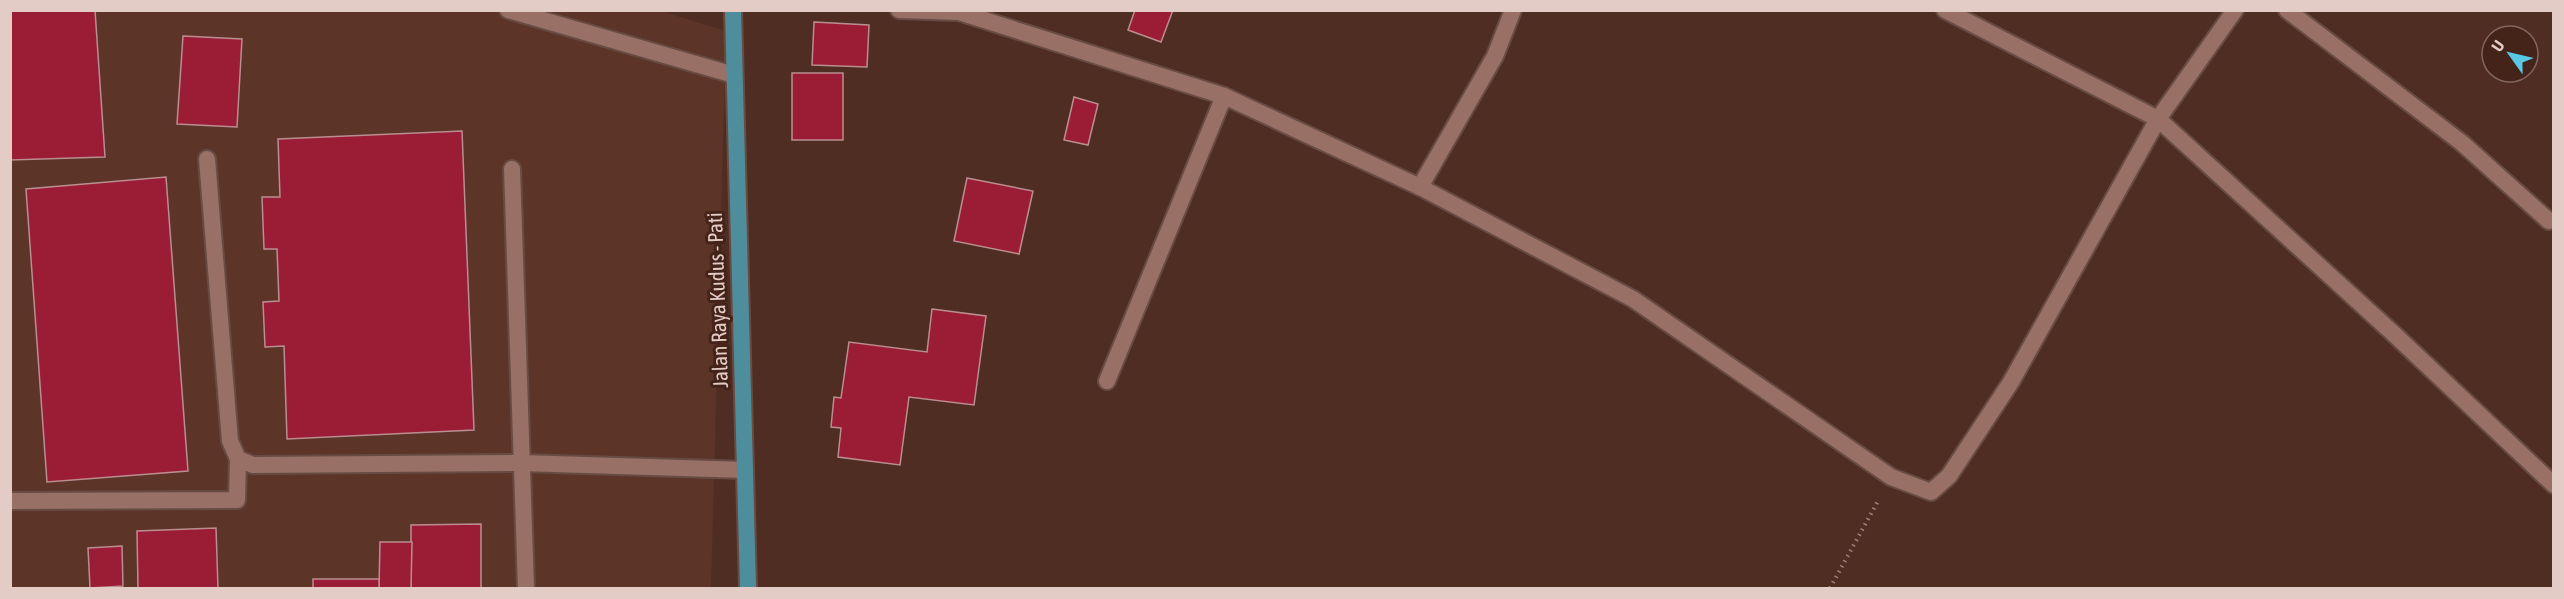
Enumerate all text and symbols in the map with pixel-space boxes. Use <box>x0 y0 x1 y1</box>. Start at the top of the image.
north arrow <box>2480 24 2540 84</box>
text: U <box>2487 37 2508 55</box>
street label: Jalan Raya Kudus - Pati <box>702 212 732 388</box>

